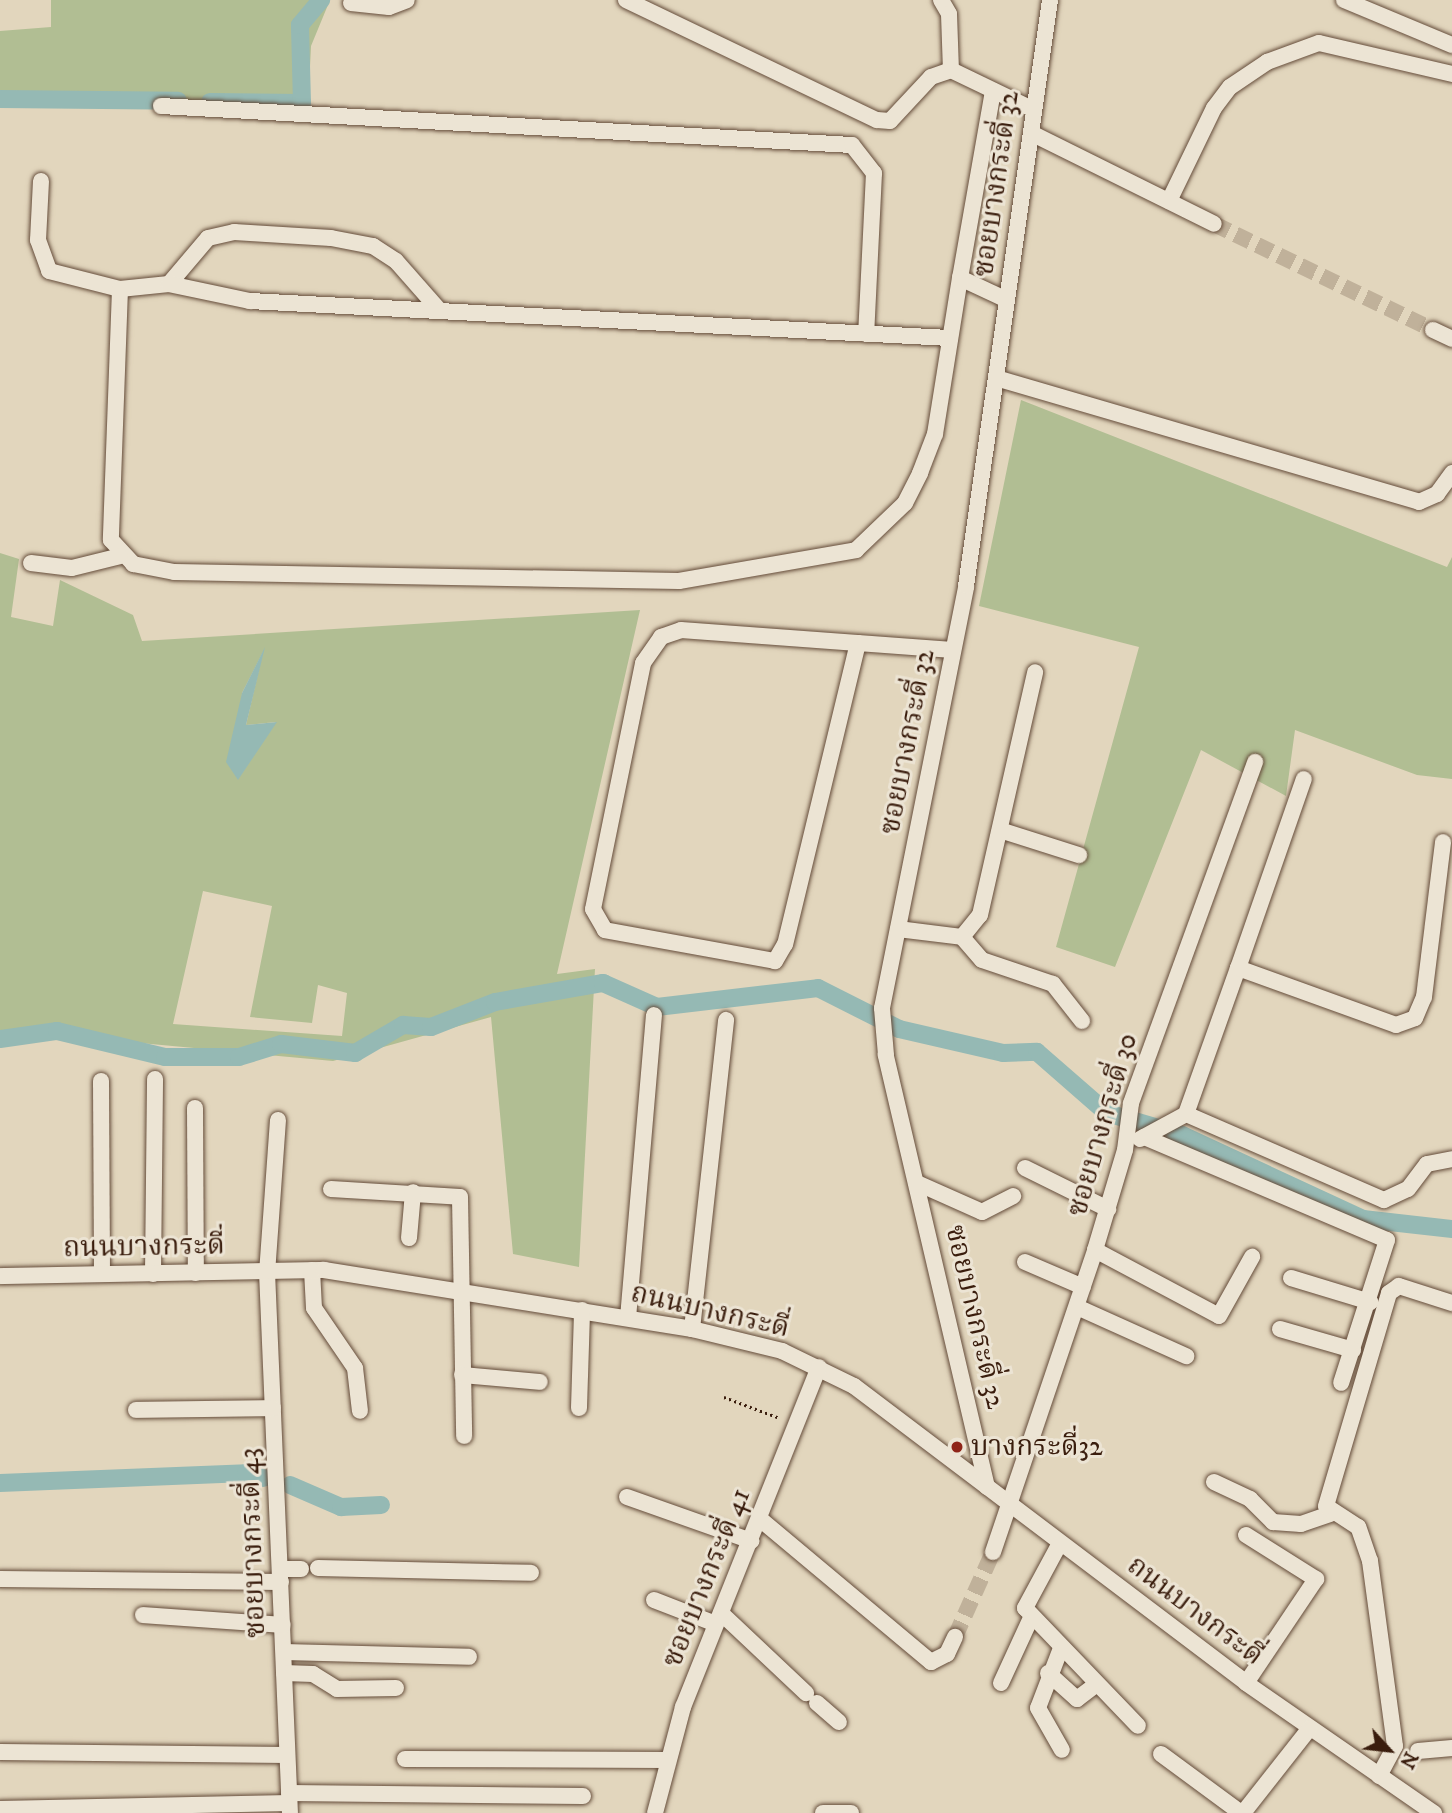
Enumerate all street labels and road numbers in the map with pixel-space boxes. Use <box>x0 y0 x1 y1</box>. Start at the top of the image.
street label: ซอยบางกระดี่ 32 <box>967 89 1027 279</box>
street label: ซอยบางกระดี่ 32 <box>874 647 942 837</box>
street label: ซอยบางกระดี่ 30 <box>1061 1029 1145 1221</box>
street label: ซอยบางกระดี่ 32 <box>938 1222 1012 1412</box>
street label: ถนนบางกระดี่ <box>63 1229 225 1265</box>
street label: ถนนบางกระดี่ <box>627 1276 793 1346</box>
street label: ซอยบางกระดี่ 43 <box>233 1447 273 1639</box>
street label: ซอยบางกระดี่ 41 <box>656 1484 758 1672</box>
street label: ถนนบางกระดี่ <box>1120 1549 1270 1673</box>

